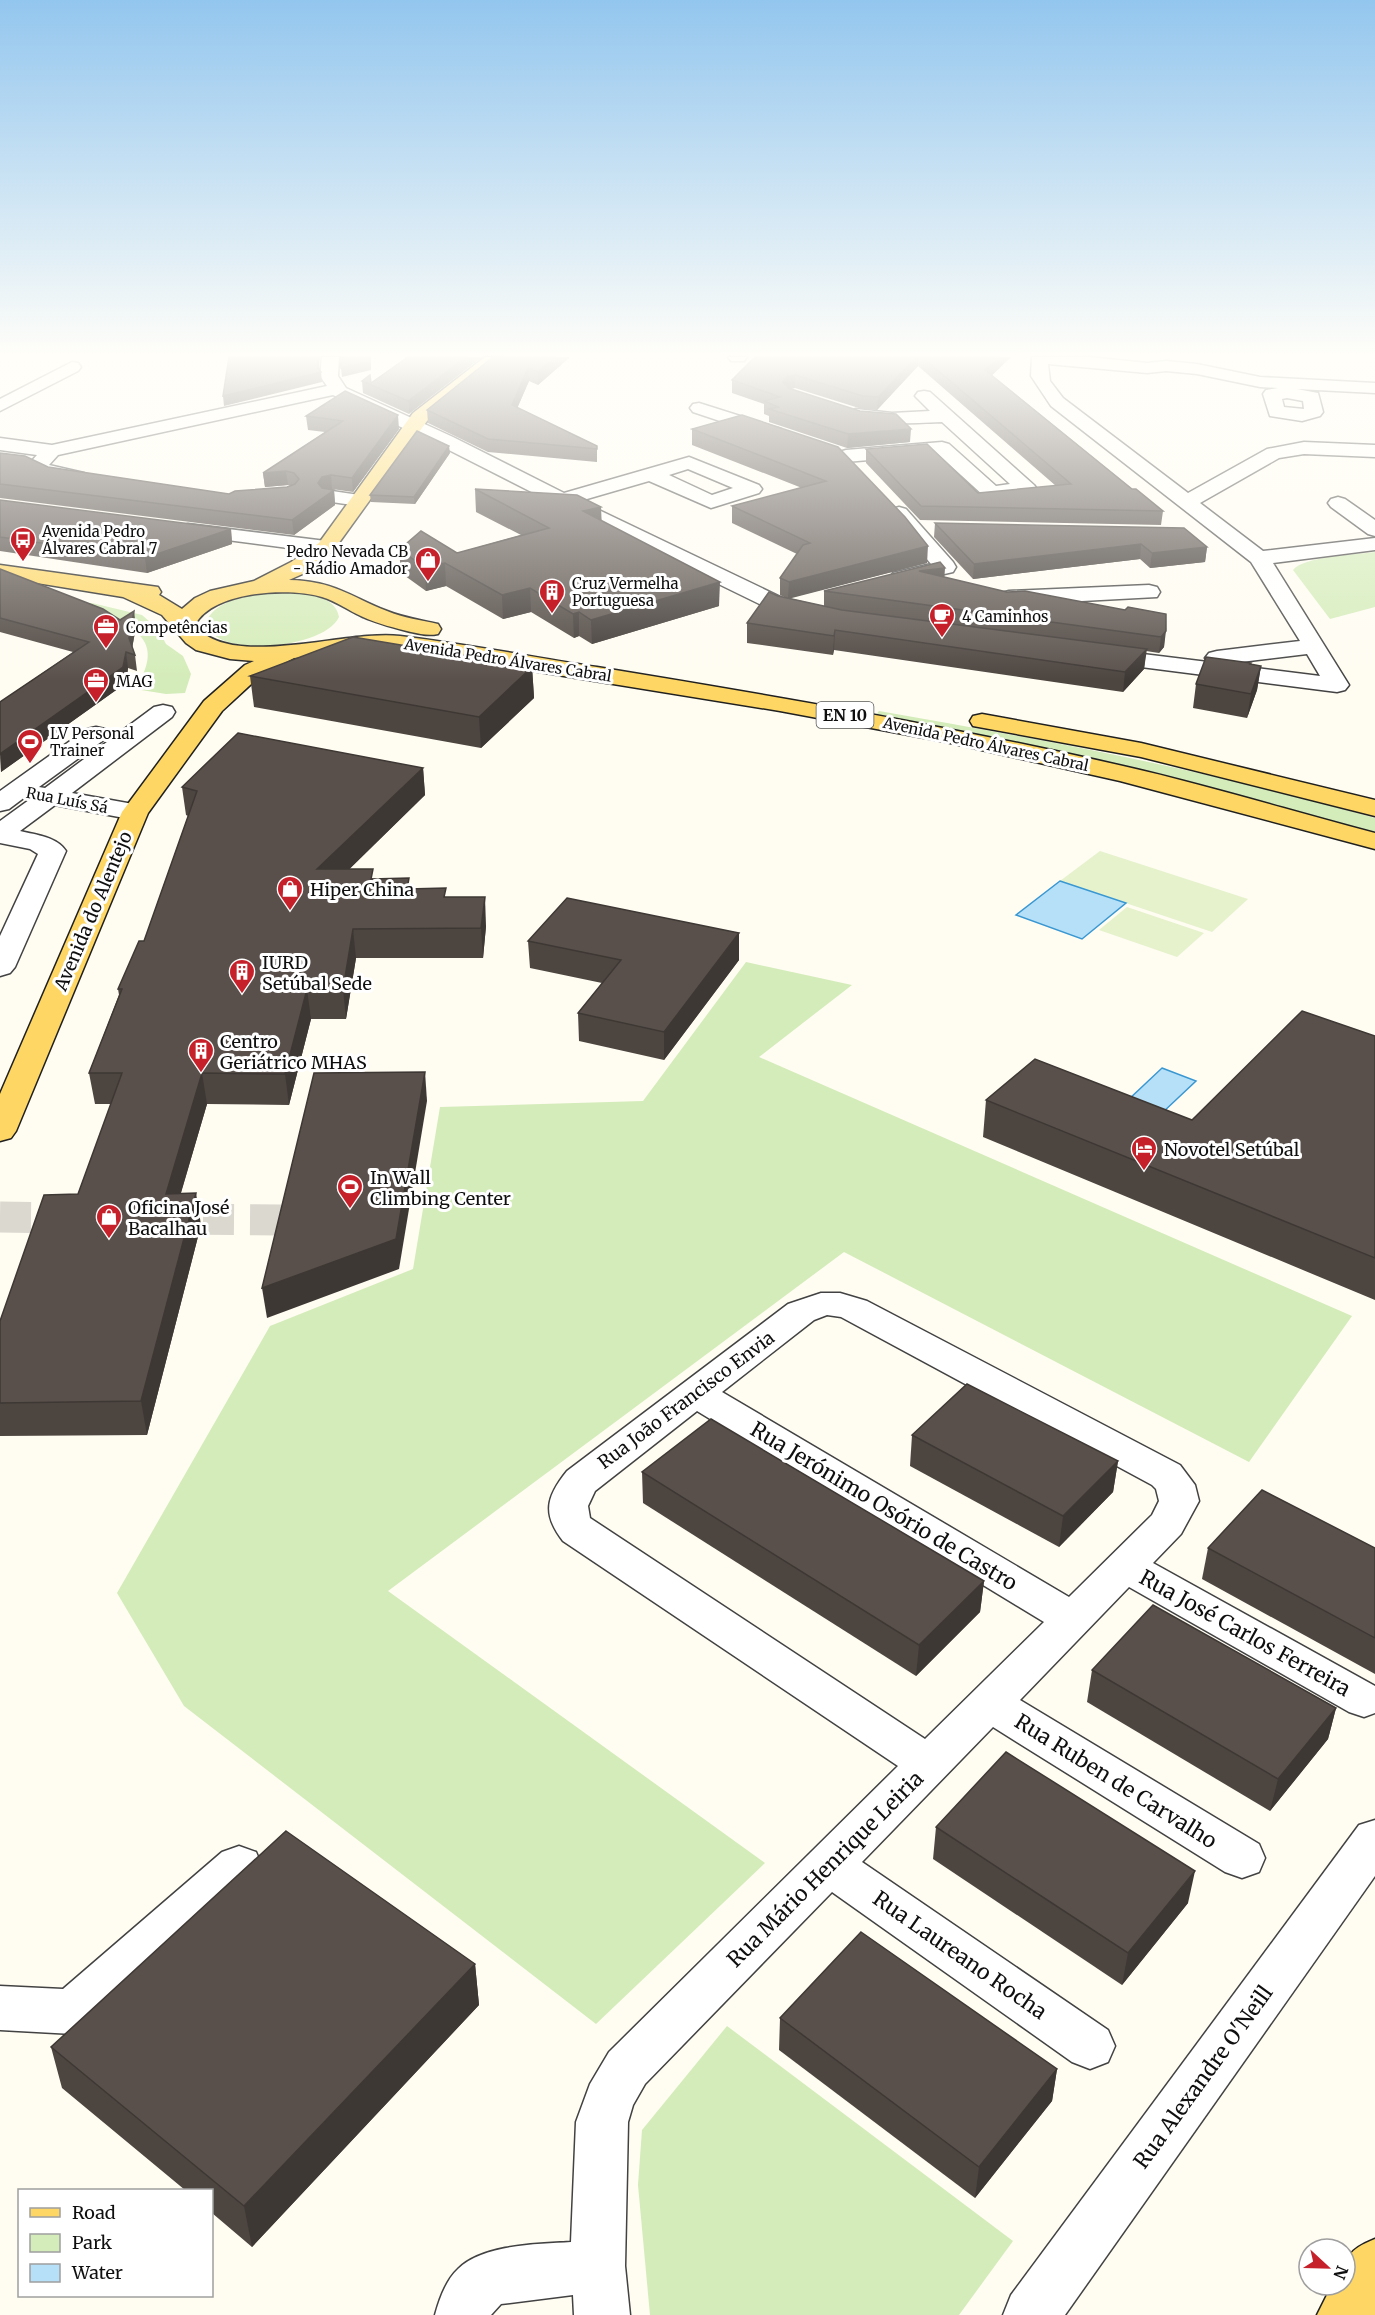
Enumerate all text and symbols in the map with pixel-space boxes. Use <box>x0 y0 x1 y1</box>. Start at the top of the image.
place label: Avenida Pedro Álvares Cabral 7 <box>41 522 158 558</box>
bus stop icon: Avenida Pedro Álvares Cabral 7 <box>8 525 38 563</box>
place label: Pedro Nevada CB - Rádio Amador <box>286 542 408 578</box>
shop icon: Pedro Nevada CB - Rádio Amador <box>413 545 443 583</box>
place label: Cruz Vermelha Portuguesa <box>572 574 678 610</box>
building icon: Cruz Vermelha Portuguesa <box>537 577 567 615</box>
cafe icon: 4 Caminhos <box>927 601 957 639</box>
place label: 4 Caminhos <box>962 607 1048 626</box>
office icon: Competências <box>91 612 121 650</box>
place label: Competências <box>126 618 228 637</box>
street label: Avenida Pedro Álvares Cabral <box>402 633 614 686</box>
office icon: MAG <box>81 666 111 704</box>
place label: MAG <box>116 672 153 691</box>
road number: EN 10 <box>816 702 874 728</box>
street label: Avenida Pedro Álvares Cabral <box>881 712 1091 775</box>
place label: LV Personal Trainer <box>50 724 135 760</box>
sports icon: LV Personal Trainer <box>15 727 45 765</box>
street label: Rua Luís Sá <box>25 783 109 817</box>
street label: Avenida do Alentejo <box>49 828 137 995</box>
shop icon: Hiper China <box>275 874 305 912</box>
place label: Hiper China <box>310 878 415 901</box>
place label: IURD Setúbal Sede <box>262 951 372 995</box>
building icon: IURD Setúbal Sede <box>227 957 257 995</box>
place label: Centro Geriátrico MHAS <box>220 1030 367 1074</box>
building icon: Centro Geriátrico MHAS <box>186 1036 216 1074</box>
hotel icon: Novotel Setúbal <box>1129 1134 1159 1172</box>
place label: Novotel Setúbal <box>1164 1138 1300 1161</box>
place label: In Wall Climbing Center <box>370 1166 511 1210</box>
sports icon: In Wall Climbing Center <box>335 1172 365 1210</box>
place label: Oficina José Bacalhau <box>128 1196 230 1240</box>
shop icon: Oficina José Bacalhau <box>94 1202 124 1240</box>
street label: Rua João Francisco Envia <box>593 1326 779 1474</box>
street label: Rua Jerónimo Osório de Castro <box>746 1415 1022 1597</box>
street label: Rua José Carlos Ferreira <box>1135 1564 1355 1702</box>
street label: Rua Ruben de Carvalho <box>1010 1708 1222 1854</box>
street label: Rua Mário Henrique Leiria <box>721 1765 929 1973</box>
street label: Rua Laureano Rocha <box>868 1885 1052 2025</box>
street label: Rua Alexandre O'Neill <box>1128 1980 1279 2174</box>
legend <box>18 2189 213 2297</box>
text: Road <box>72 2201 116 2224</box>
text: Park <box>72 2231 113 2254</box>
north arrow <box>1297 2237 1357 2297</box>
text: Water <box>71 2261 123 2284</box>
text: N <box>1329 2263 1353 2283</box>

